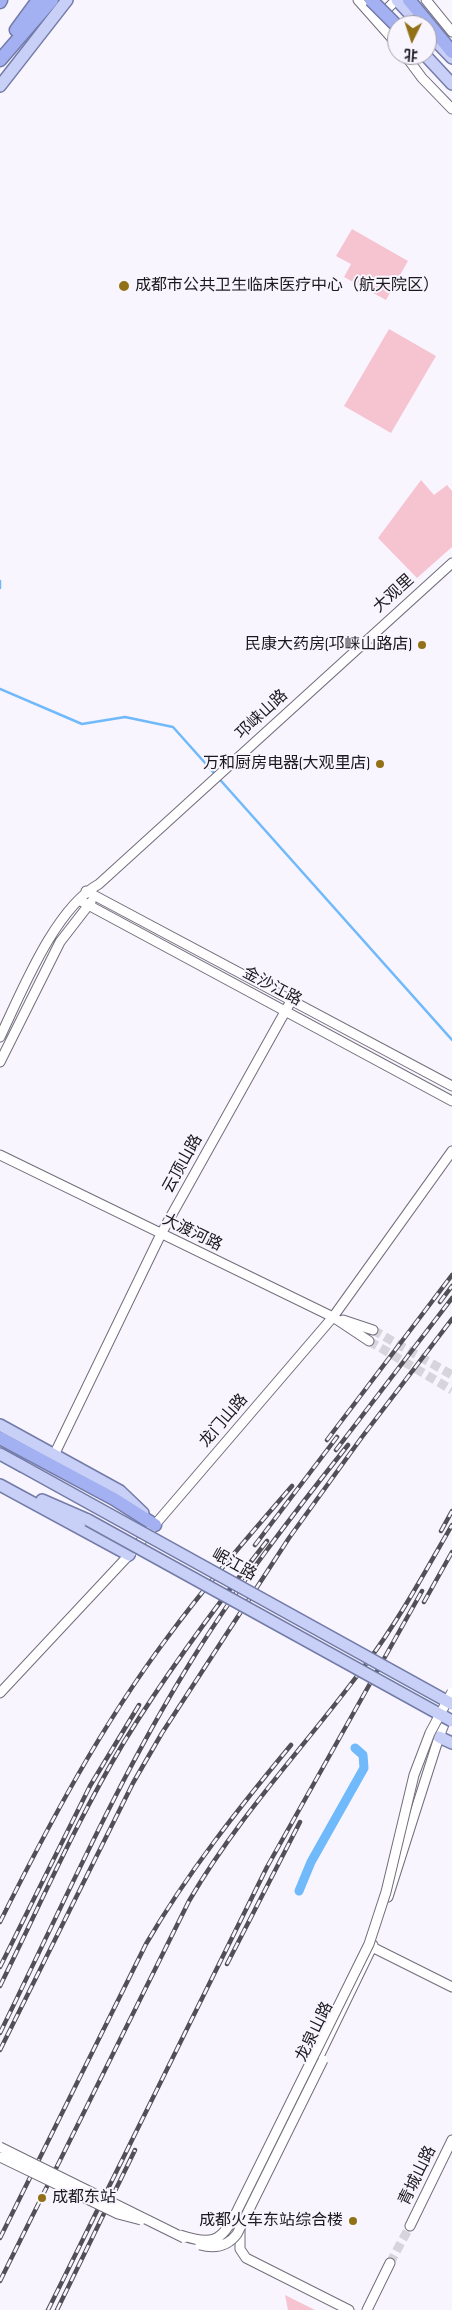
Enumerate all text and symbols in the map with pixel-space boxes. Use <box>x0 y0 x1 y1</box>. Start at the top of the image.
north arrow <box>387 15 437 65</box>
text: 北 <box>403 45 419 63</box>
place label: 成都市公共卫生临床医疗中心（航天院区） <box>135 276 439 296</box>
marker: 成都市公共卫生临床医疗中心（航天院区） <box>117 279 131 293</box>
street label: 大观里 <box>370 571 418 617</box>
place label: 民康大药房(邛崃山路店) <box>245 635 412 655</box>
marker: 民康大药房(邛崃山路店) <box>416 639 428 651</box>
street label: 邛崃山路 <box>232 686 292 744</box>
place label: 万和厨房电器(大观里店) <box>203 754 370 774</box>
marker: 万和厨房电器(大观里店) <box>374 758 386 770</box>
street label: 金沙江路 <box>239 964 305 1010</box>
street label: 云顶山路 <box>159 1131 207 1197</box>
street label: 大渡河路 <box>159 1210 225 1256</box>
street label: 龙门山路 <box>196 1391 252 1451</box>
street label: 岷江路 <box>208 1545 260 1585</box>
street label: 龙泉山路 <box>292 1999 338 2065</box>
street label: 青城山路 <box>395 2143 441 2209</box>
place label: 成都东站 <box>52 2188 116 2208</box>
marker: 成都东站 <box>36 2192 48 2204</box>
place label: 成都火车东站综合楼 <box>199 2211 343 2231</box>
marker: 成都火车东站综合楼 <box>347 2215 359 2227</box>

